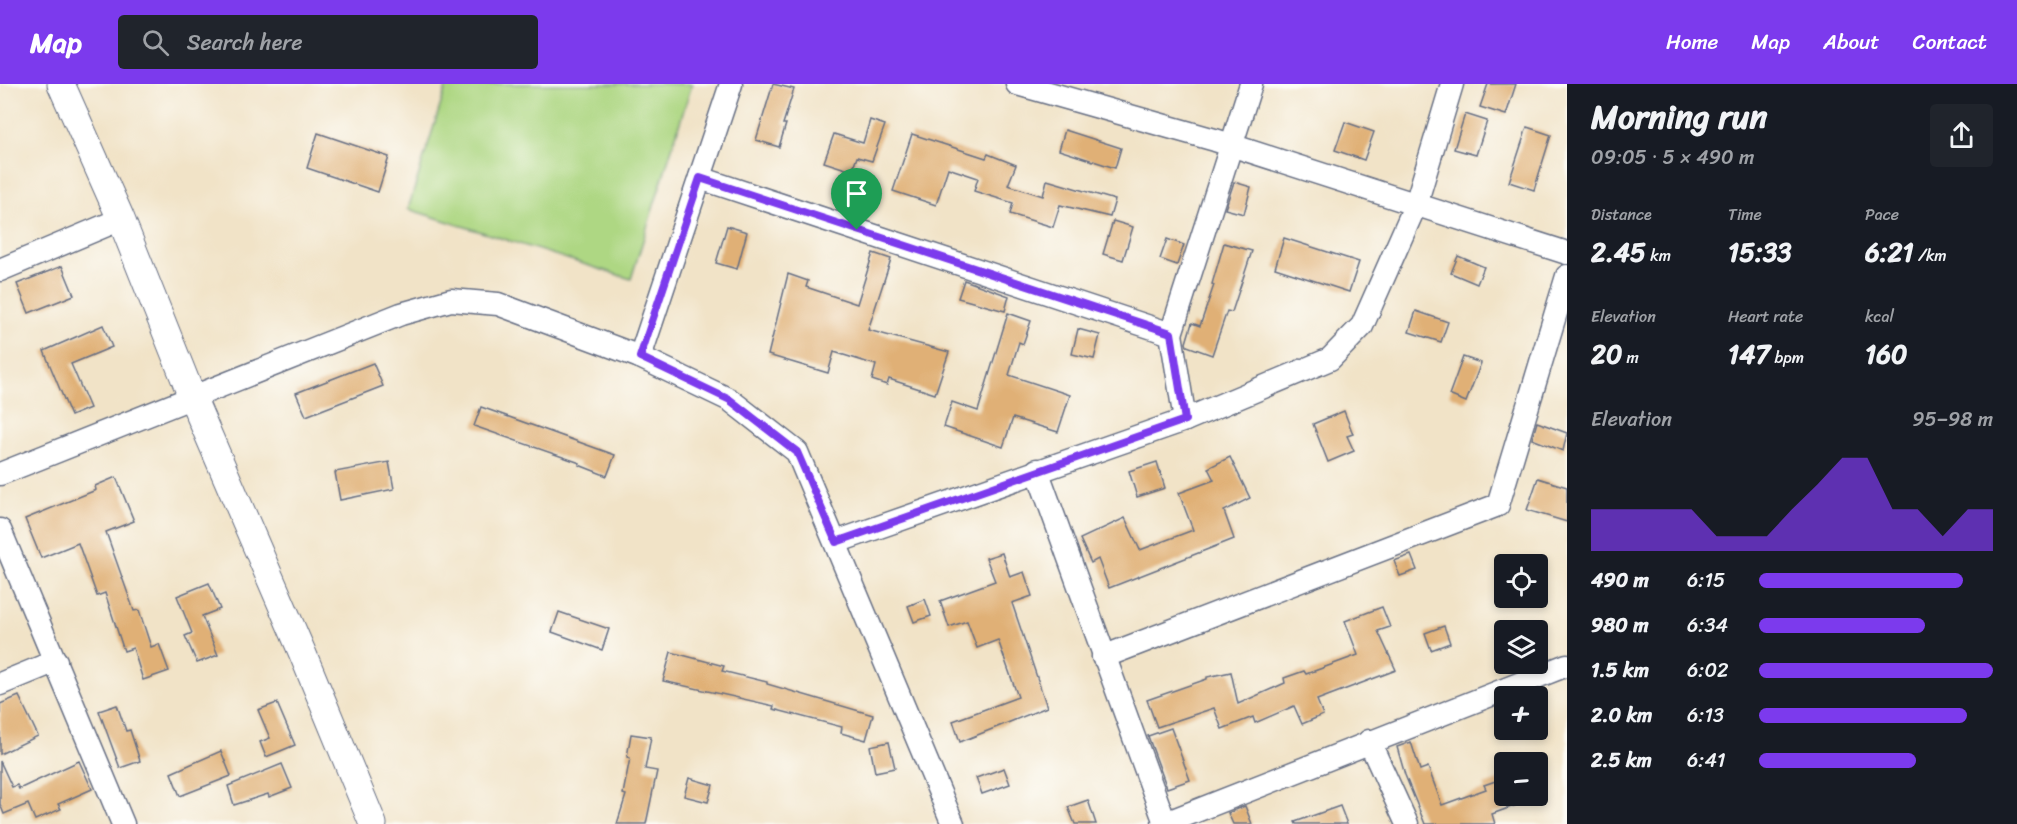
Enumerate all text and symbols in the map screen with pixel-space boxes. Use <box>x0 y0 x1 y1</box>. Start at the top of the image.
search box <box>118 15 538 69</box>
text: Map <box>30 18 82 67</box>
text: Search here <box>187 23 303 62</box>
text: Home <box>1666 23 1718 61</box>
text: Map <box>1751 23 1790 61</box>
text: About <box>1823 23 1880 61</box>
text: Contact <box>1913 23 1987 61</box>
icon: search <box>139 26 172 59</box>
text: Morning run <box>1591 88 1767 146</box>
button: share <box>1930 104 1993 167</box>
text: 09:05 · 5 × 490 m <box>1591 140 1754 175</box>
pin <box>831 168 882 230</box>
icon: arrive <box>840 177 873 210</box>
text: Distance <box>1591 200 1652 229</box>
text: Time <box>1728 200 1762 229</box>
text: Pace <box>1865 200 1899 229</box>
text: 2.45 <box>1591 229 1646 275</box>
text: 15:33 <box>1728 229 1791 275</box>
text: 6:21 <box>1865 229 1914 275</box>
text: km <box>1646 241 1671 270</box>
text: /km <box>1914 241 1947 270</box>
text: Elevation <box>1591 302 1656 331</box>
text: Heart rate <box>1728 302 1803 331</box>
text: kcal <box>1865 302 1894 331</box>
text: 20 <box>1591 331 1622 377</box>
text: 147 <box>1728 331 1770 377</box>
text: 160 <box>1865 331 1907 377</box>
text: m <box>1622 343 1639 372</box>
text: bpm <box>1770 343 1804 372</box>
text: Elevation <box>1591 402 1672 437</box>
text: 95–98 m <box>1912 402 1993 437</box>
map controls <box>1494 554 1548 806</box>
button: locate <box>1494 554 1548 608</box>
text: 490 m <box>1591 563 1649 598</box>
text: 6:15 <box>1687 563 1725 598</box>
text: 980 m <box>1591 608 1649 643</box>
text: 6:34 <box>1687 608 1728 643</box>
button: layers <box>1494 620 1548 674</box>
text: 1.5 km <box>1591 653 1649 688</box>
text: 6:02 <box>1687 653 1729 688</box>
button: + <box>1494 686 1548 740</box>
text: 2.0 km <box>1591 698 1652 733</box>
text: 6:13 <box>1687 698 1724 733</box>
text: 2.5 km <box>1591 743 1652 778</box>
text: 6:41 <box>1687 743 1725 778</box>
button: − <box>1494 752 1548 806</box>

